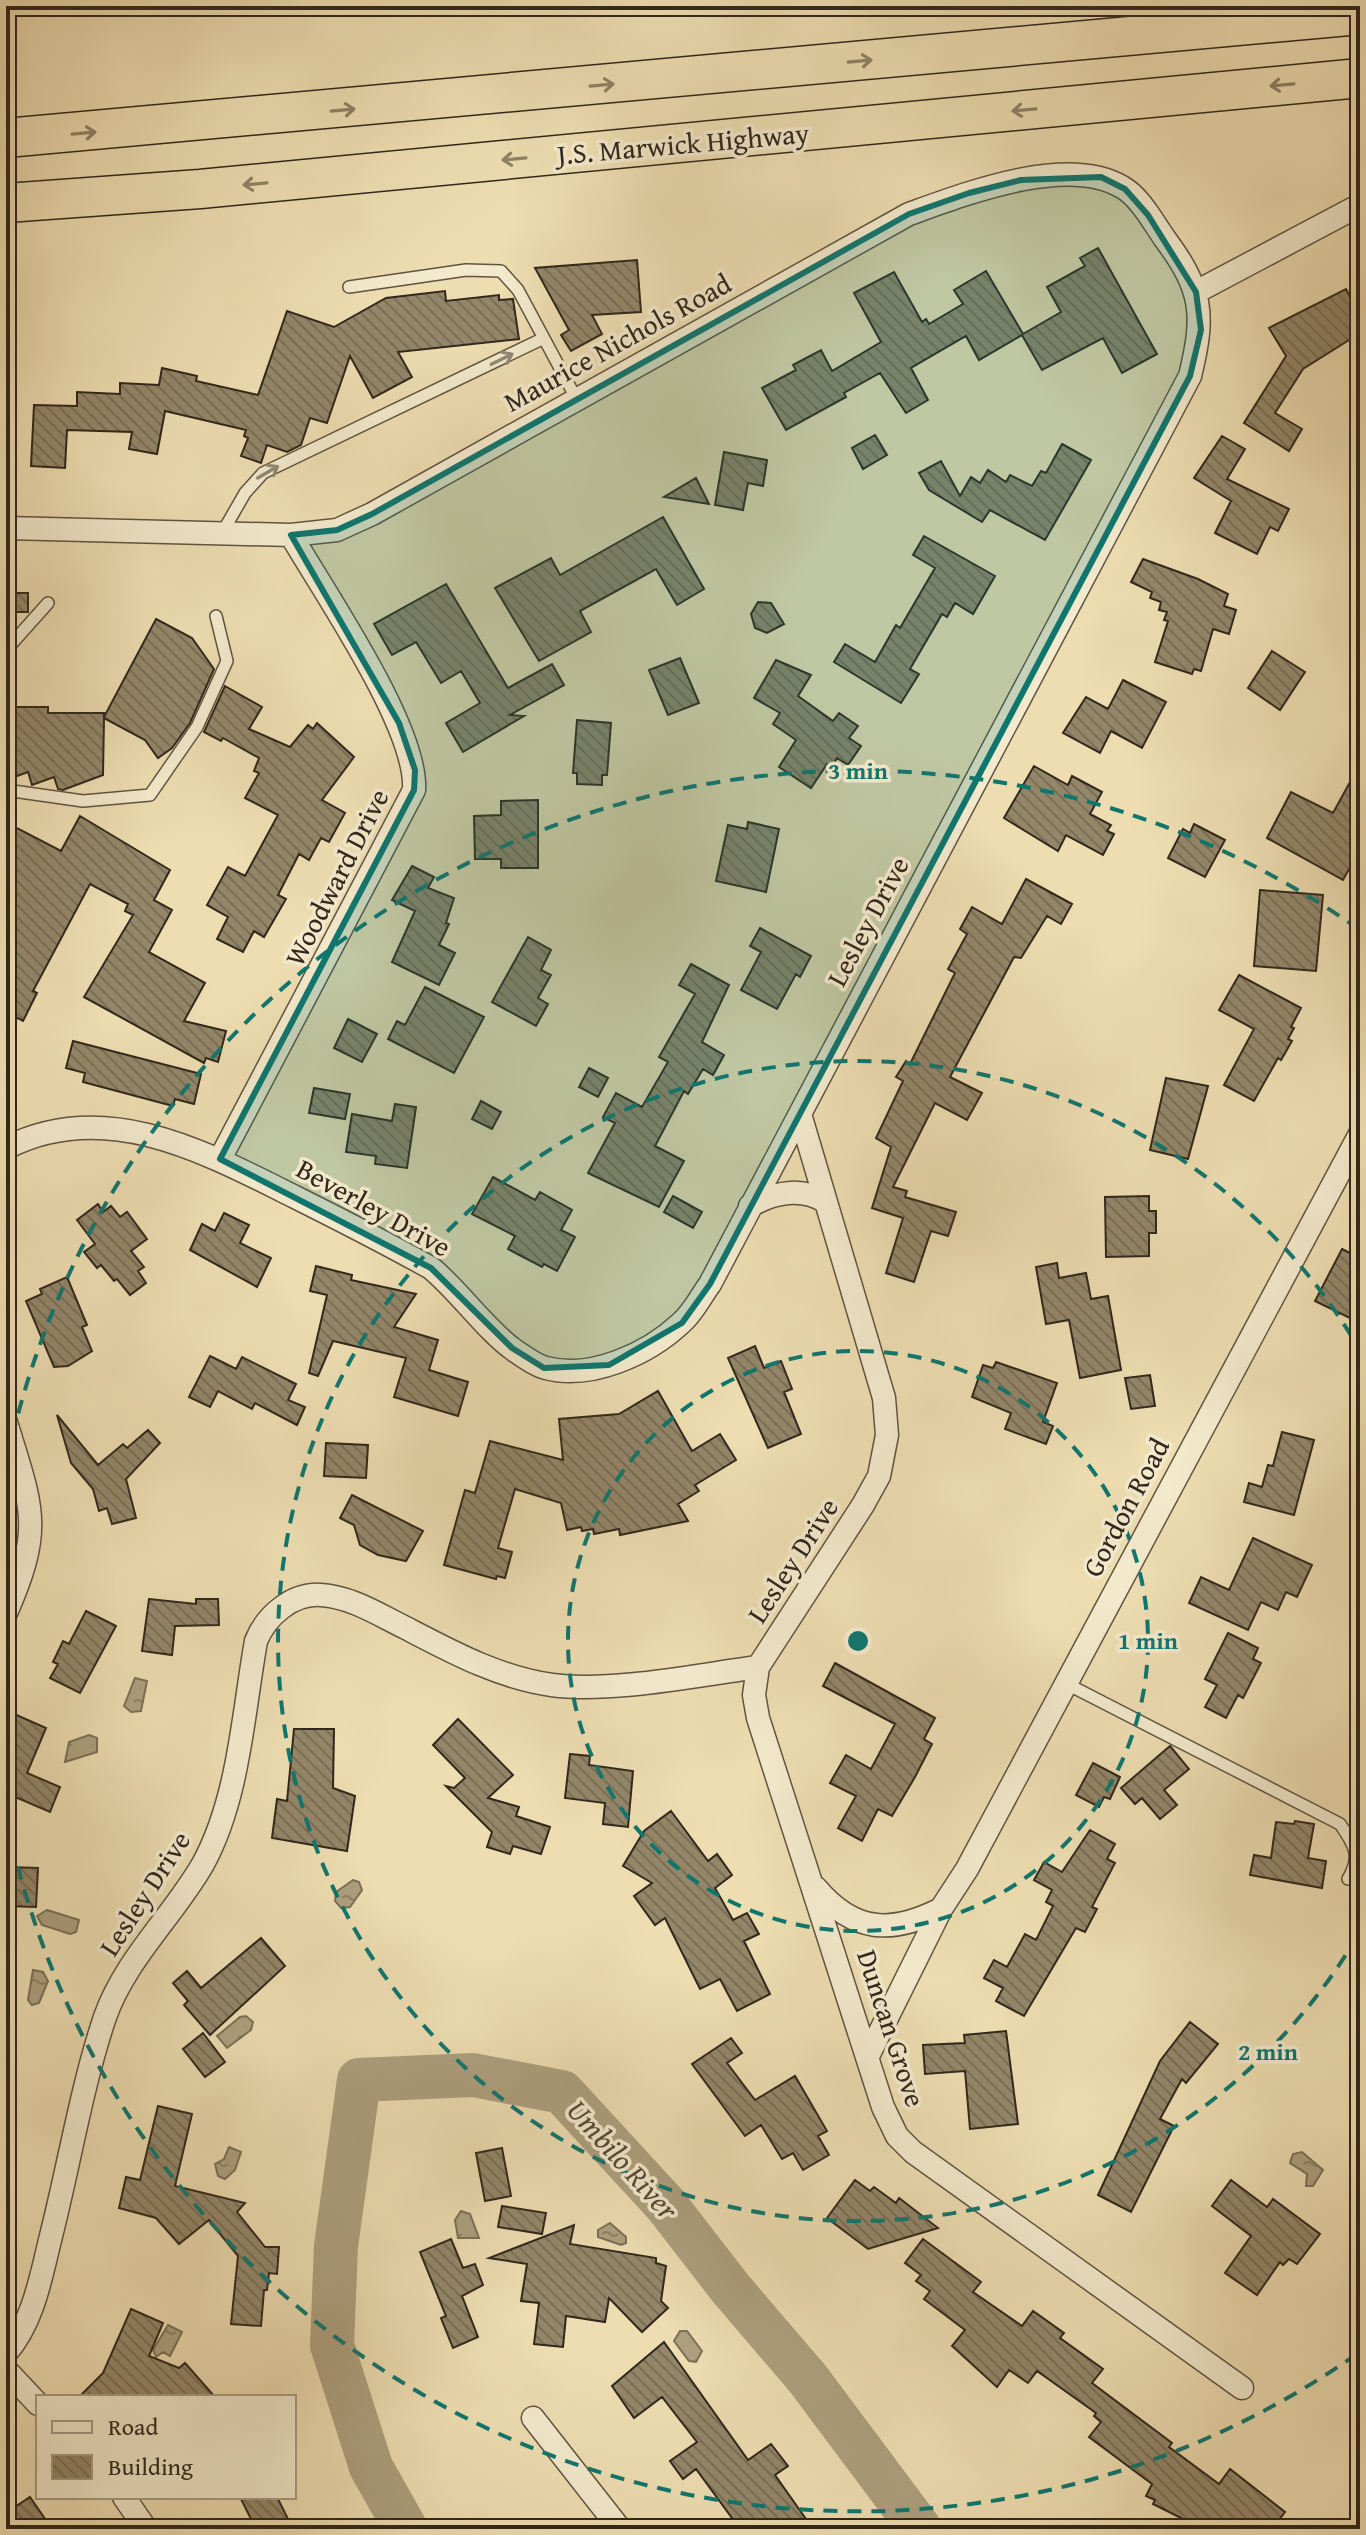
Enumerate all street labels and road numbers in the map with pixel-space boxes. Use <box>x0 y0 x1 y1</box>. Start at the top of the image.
street label: J.S. Marwick Highway <box>552 112 811 175</box>
street label: Maurice Nichols Road <box>496 262 738 422</box>
street label: Woodward Drive <box>274 781 398 973</box>
street label: Lesley Drive <box>816 849 918 993</box>
street label: Beverley Drive <box>289 1148 459 1266</box>
street label: Gordon Road <box>1071 1430 1179 1584</box>
street label: Lesley Drive <box>736 1489 848 1631</box>
street label: Lesley Drive <box>88 1822 200 1964</box>
street label: Duncan Grove <box>847 1944 937 2112</box>

